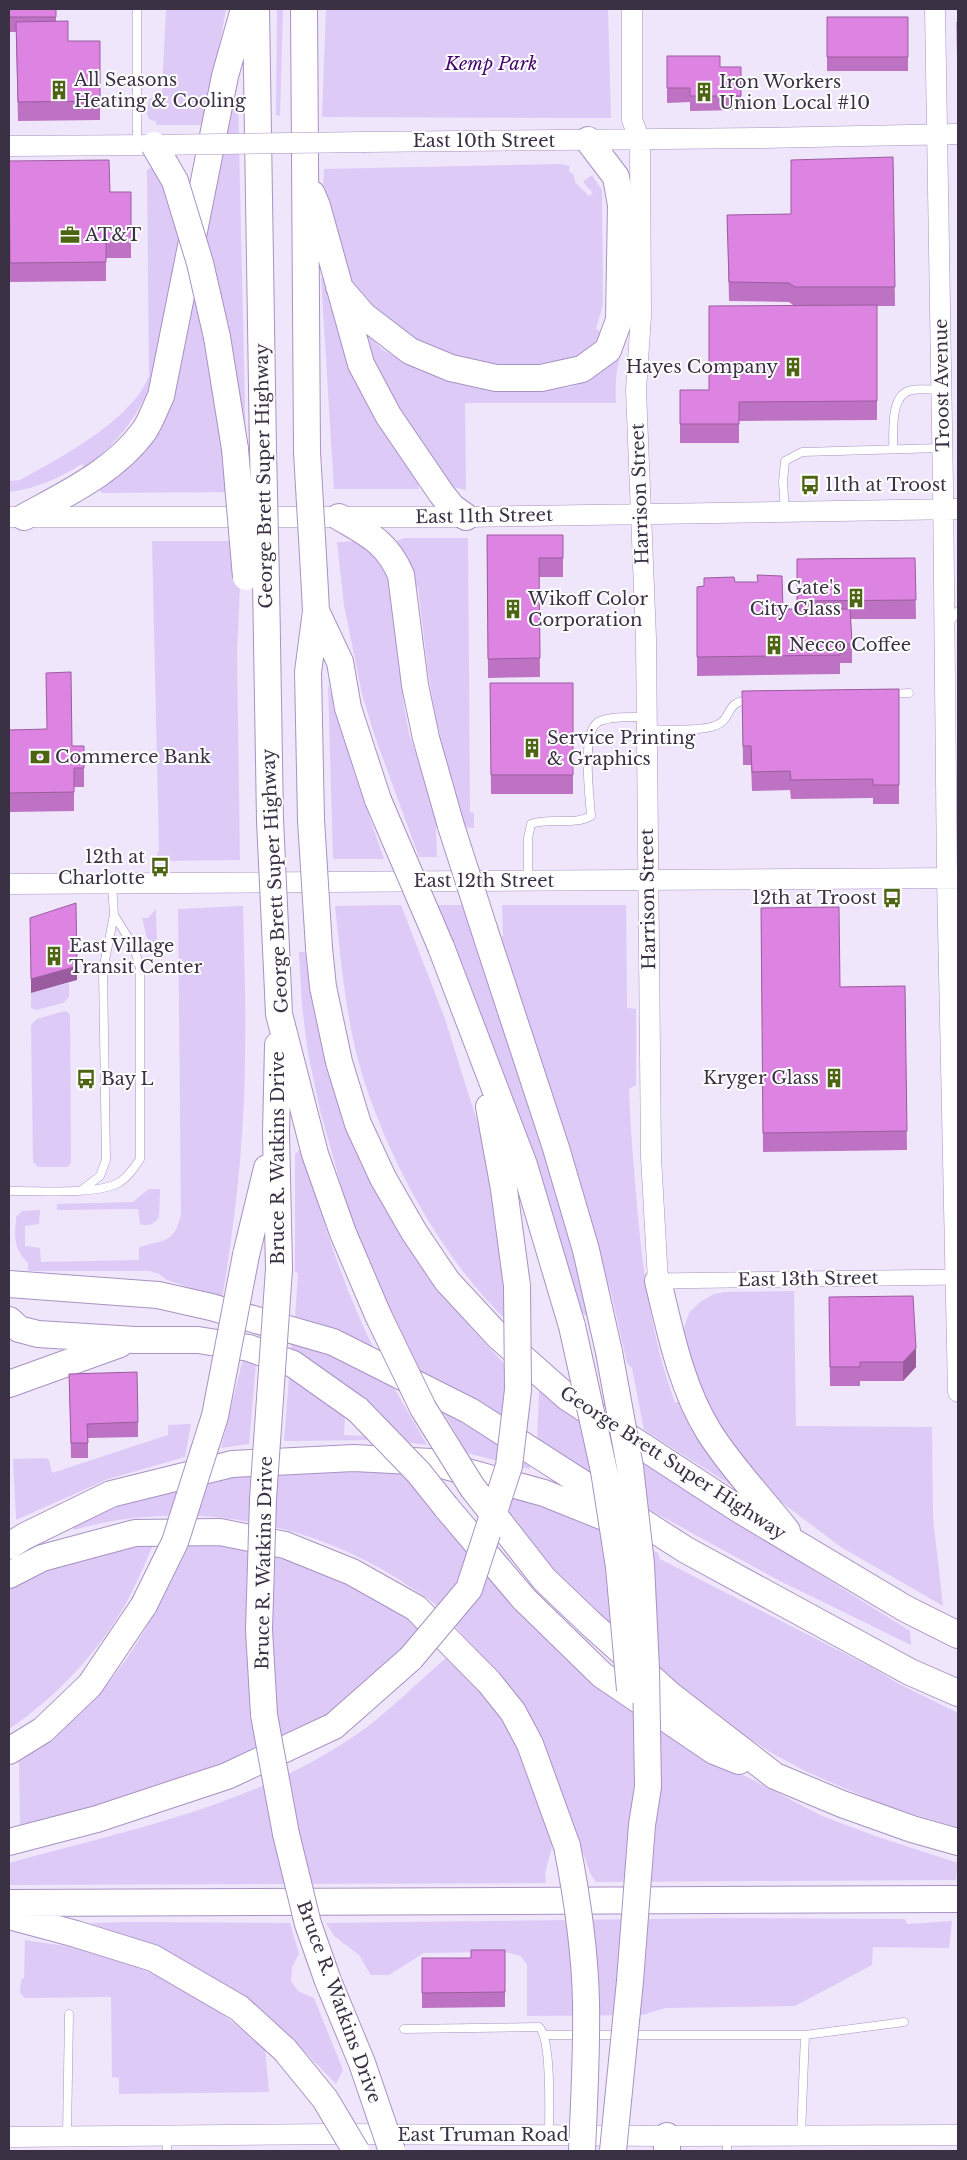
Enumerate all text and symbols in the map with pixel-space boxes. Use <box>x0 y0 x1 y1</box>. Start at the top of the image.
park label: Kemp Park <box>444 53 537 75</box>
place label: All Seasons Heating & Cooling <box>73 69 246 112</box>
place label: Iron Workers Union Local #10 <box>719 71 870 114</box>
building icon: All Seasons Heating & Cooling <box>48 79 70 101</box>
building icon: Iron Workers Union Local #10 <box>693 81 715 103</box>
street label: East 10th Street <box>413 130 555 152</box>
office icon: AT&T <box>59 224 81 246</box>
place label: AT&T <box>84 224 142 246</box>
street label: Troost Avenue <box>930 318 954 452</box>
street label: George Brett Super Highway <box>251 343 277 609</box>
place label: Hayes Company <box>626 356 778 378</box>
building icon: Hayes Company <box>782 356 804 378</box>
street label: Harrison Street <box>627 423 653 565</box>
bus stop icon: 11th at Troost <box>799 474 821 496</box>
place label: 11th at Troost <box>825 474 947 496</box>
street label: East 11th Street <box>415 504 553 528</box>
place label: Gate's City Glass <box>750 577 841 620</box>
building icon: Gate's City Glass <box>845 587 867 609</box>
place label: Wikoff Color Corporation <box>527 588 648 631</box>
building icon: Wikoff Color Corporation <box>502 598 524 620</box>
building icon: Necco Coffee <box>763 634 785 656</box>
place label: Necco Coffee <box>789 634 911 656</box>
place label: Service Printing & Graphics <box>547 727 696 770</box>
building icon: Service Printing & Graphics <box>521 737 543 759</box>
bank icon: Commerce Bank <box>29 746 51 768</box>
place label: Commerce Bank <box>55 746 211 768</box>
street label: George Brett Super Highway <box>257 748 293 1014</box>
street label: Harrison Street <box>636 828 660 970</box>
place label: 12th at Charlotte <box>58 846 145 889</box>
bus stop icon: 12th at Charlotte <box>149 856 171 878</box>
street label: East 12th Street <box>414 870 555 892</box>
place label: 12th at Troost <box>752 887 877 909</box>
bus stop icon: 12th at Troost <box>881 887 903 909</box>
place label: East Village Transit Center <box>69 935 203 978</box>
building icon: East Village Transit Center <box>43 945 65 967</box>
street label: Bruce R. Watkins Drive <box>267 1051 289 1265</box>
place label: Kryger Glass <box>703 1067 819 1089</box>
building icon: Kryger Glass <box>823 1067 845 1089</box>
bus stop icon: Bay L <box>75 1068 97 1090</box>
place label: Bay L <box>101 1068 154 1090</box>
street label: East 13th Street <box>737 1267 879 1291</box>
street label: George Brett Super Highway <box>556 1382 791 1545</box>
street label: Bruce R. Watkins Drive <box>251 1456 277 1670</box>
street label: Bruce R. Watkins Drive <box>292 1898 386 2106</box>
street label: East Truman Road <box>397 2124 569 2146</box>

